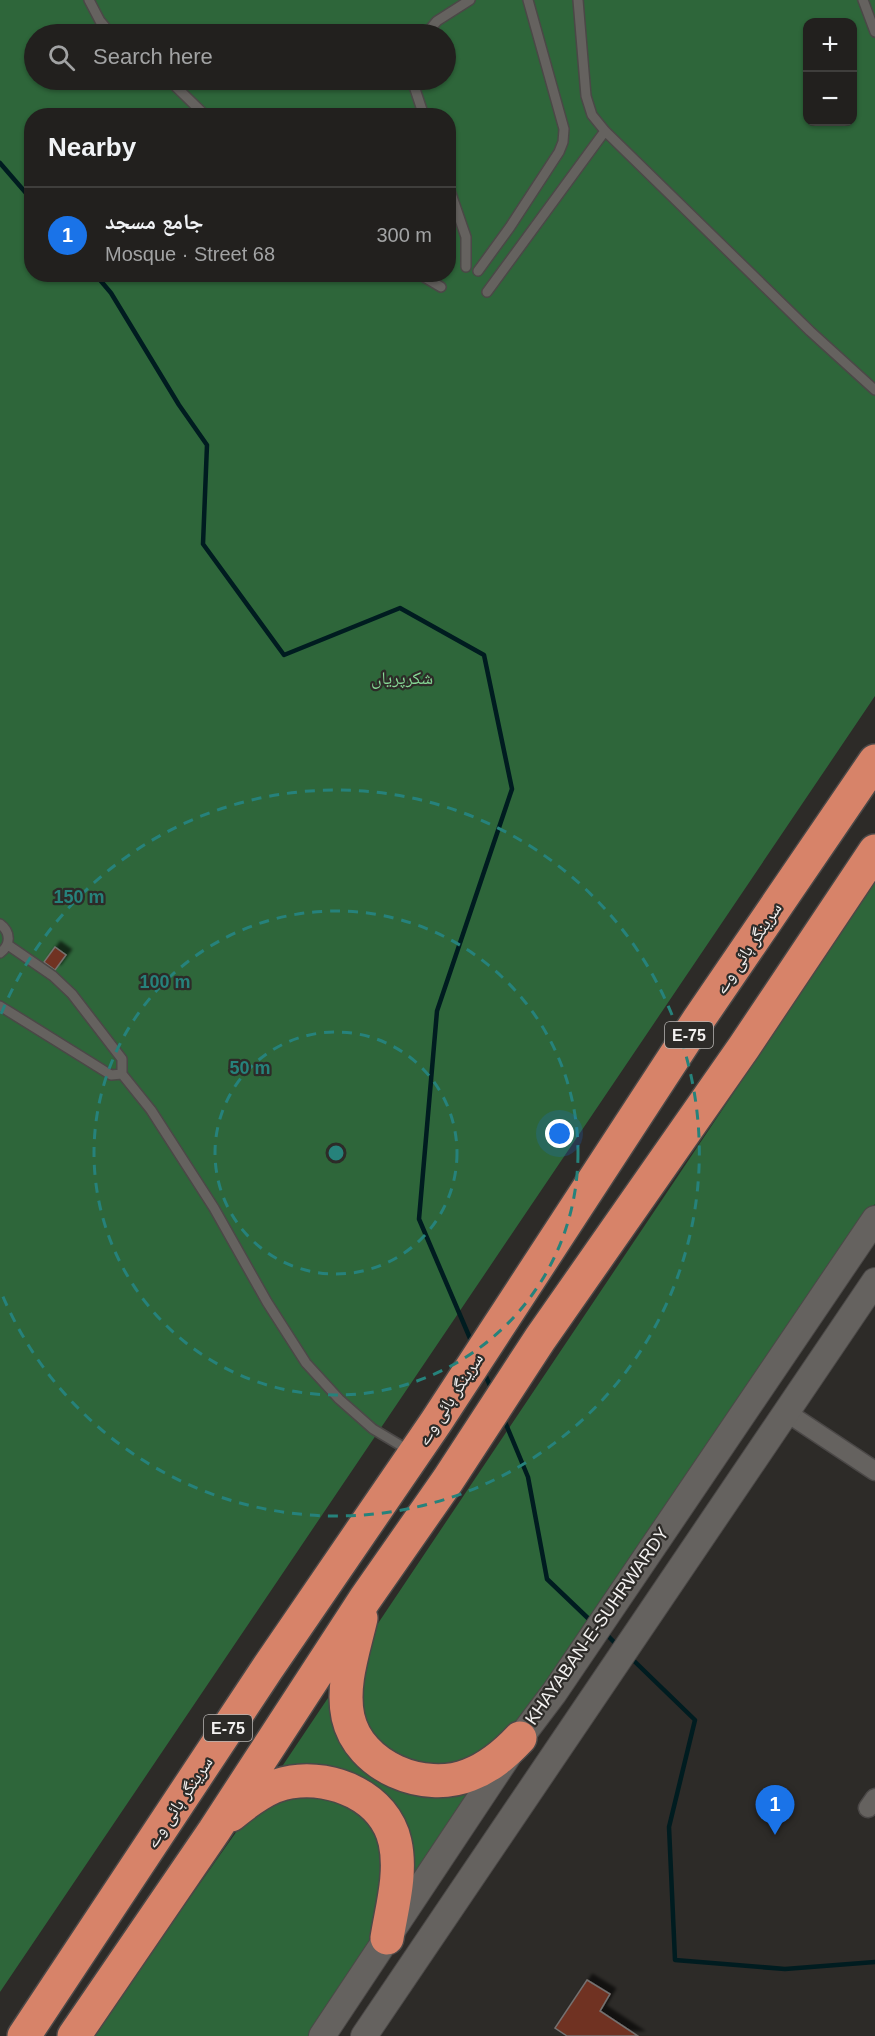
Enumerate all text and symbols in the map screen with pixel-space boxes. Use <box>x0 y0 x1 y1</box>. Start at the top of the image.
map controls <box>803 18 857 126</box>
button: + <box>803 18 857 72</box>
search box <box>24 24 456 90</box>
icon: search <box>45 41 78 74</box>
text: Search here <box>93 44 213 69</box>
button: − <box>803 72 857 126</box>
text: Nearby <box>48 132 136 162</box>
text: جامع مسجد <box>105 209 204 234</box>
text: 1 <box>62 224 73 246</box>
text: 300 m <box>376 224 432 246</box>
text: Mosque · Street 68 <box>105 243 275 265</box>
park label: شکرپریاں <box>371 668 433 689</box>
text: 150 m <box>53 887 105 907</box>
street label: سرینگر ہائی وے <box>710 899 787 998</box>
text: 100 m <box>139 972 191 992</box>
road number: E-75 <box>665 1022 713 1048</box>
text: 50 m <box>229 1058 271 1078</box>
your location <box>545 1119 574 1148</box>
centre of rings <box>326 1143 346 1163</box>
street label: سرینگر ہائی وے <box>413 1349 488 1449</box>
street label: KHAYABAN-E-SUHRWARDY <box>521 1523 673 1729</box>
road number: E-75 <box>204 1715 252 1741</box>
street label: سرینگر ہائی وے <box>141 1753 218 1852</box>
pin: 1 <box>756 1786 794 1835</box>

